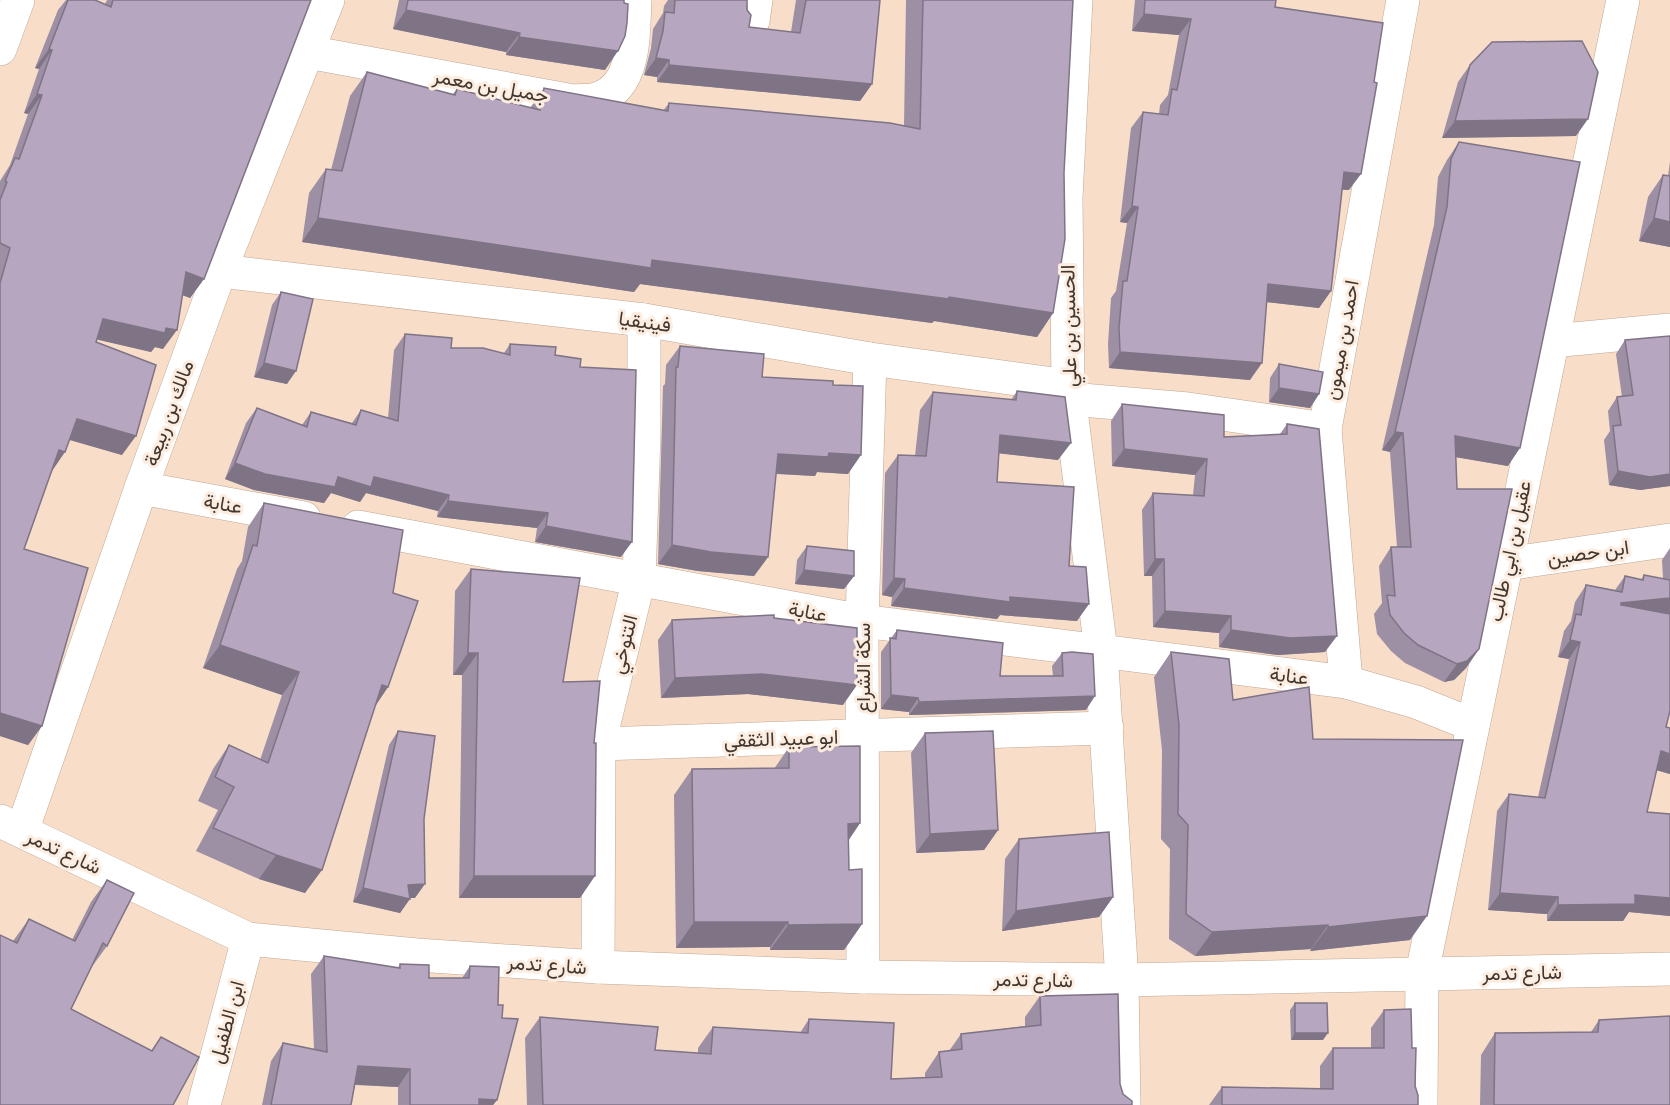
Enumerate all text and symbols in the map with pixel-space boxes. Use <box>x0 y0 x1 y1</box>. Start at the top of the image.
street label: جميل بن معمر <box>430 61 551 108</box>
street label: الحسين بن علي <box>1053 264 1087 387</box>
street label: احمد بن ميمون <box>1317 278 1365 402</box>
street label: فينيقيا <box>617 304 673 338</box>
street label: مالك بن ربيعة <box>136 356 200 470</box>
street label: عقيل بن ابي طالب <box>1481 478 1541 625</box>
street label: عنابة <box>202 486 244 520</box>
street label: ابن حصين <box>1545 533 1631 571</box>
street label: عنابة <box>786 594 830 628</box>
street label: التنوخي <box>603 612 647 677</box>
street label: سكة الشراع <box>849 623 877 713</box>
street label: عنابة <box>1268 659 1310 691</box>
street label: ابو عبيد الثقفي <box>723 723 839 757</box>
street label: شارع تدمر <box>21 821 106 881</box>
street label: شارع تدمر <box>505 948 588 981</box>
street label: شارع تدمر <box>1481 958 1562 987</box>
street label: شارع تدمر <box>992 965 1073 994</box>
street label: ابن الطفيل <box>202 978 250 1066</box>

